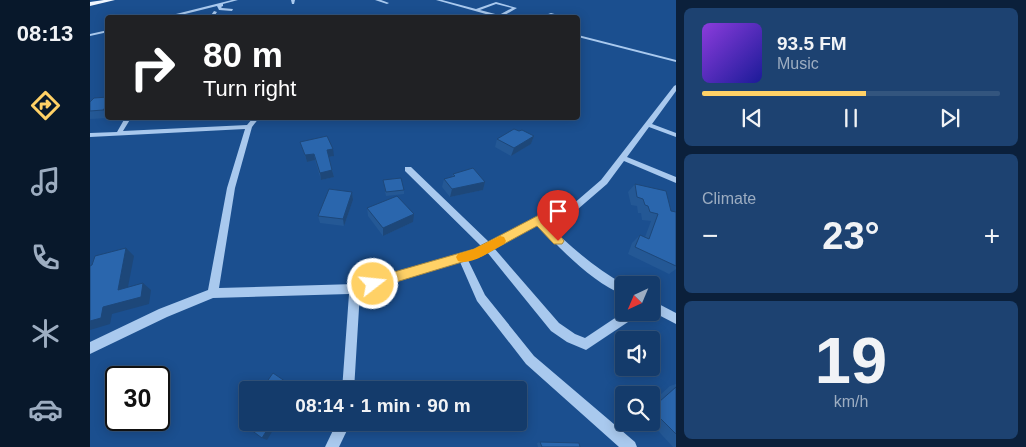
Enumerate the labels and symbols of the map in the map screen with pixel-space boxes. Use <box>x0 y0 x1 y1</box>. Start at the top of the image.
pin <box>537 190 579 241</box>
position arrow <box>346 257 398 309</box>
north arrow <box>615 276 660 321</box>
speed limit sign: 30 <box>105 366 170 431</box>

